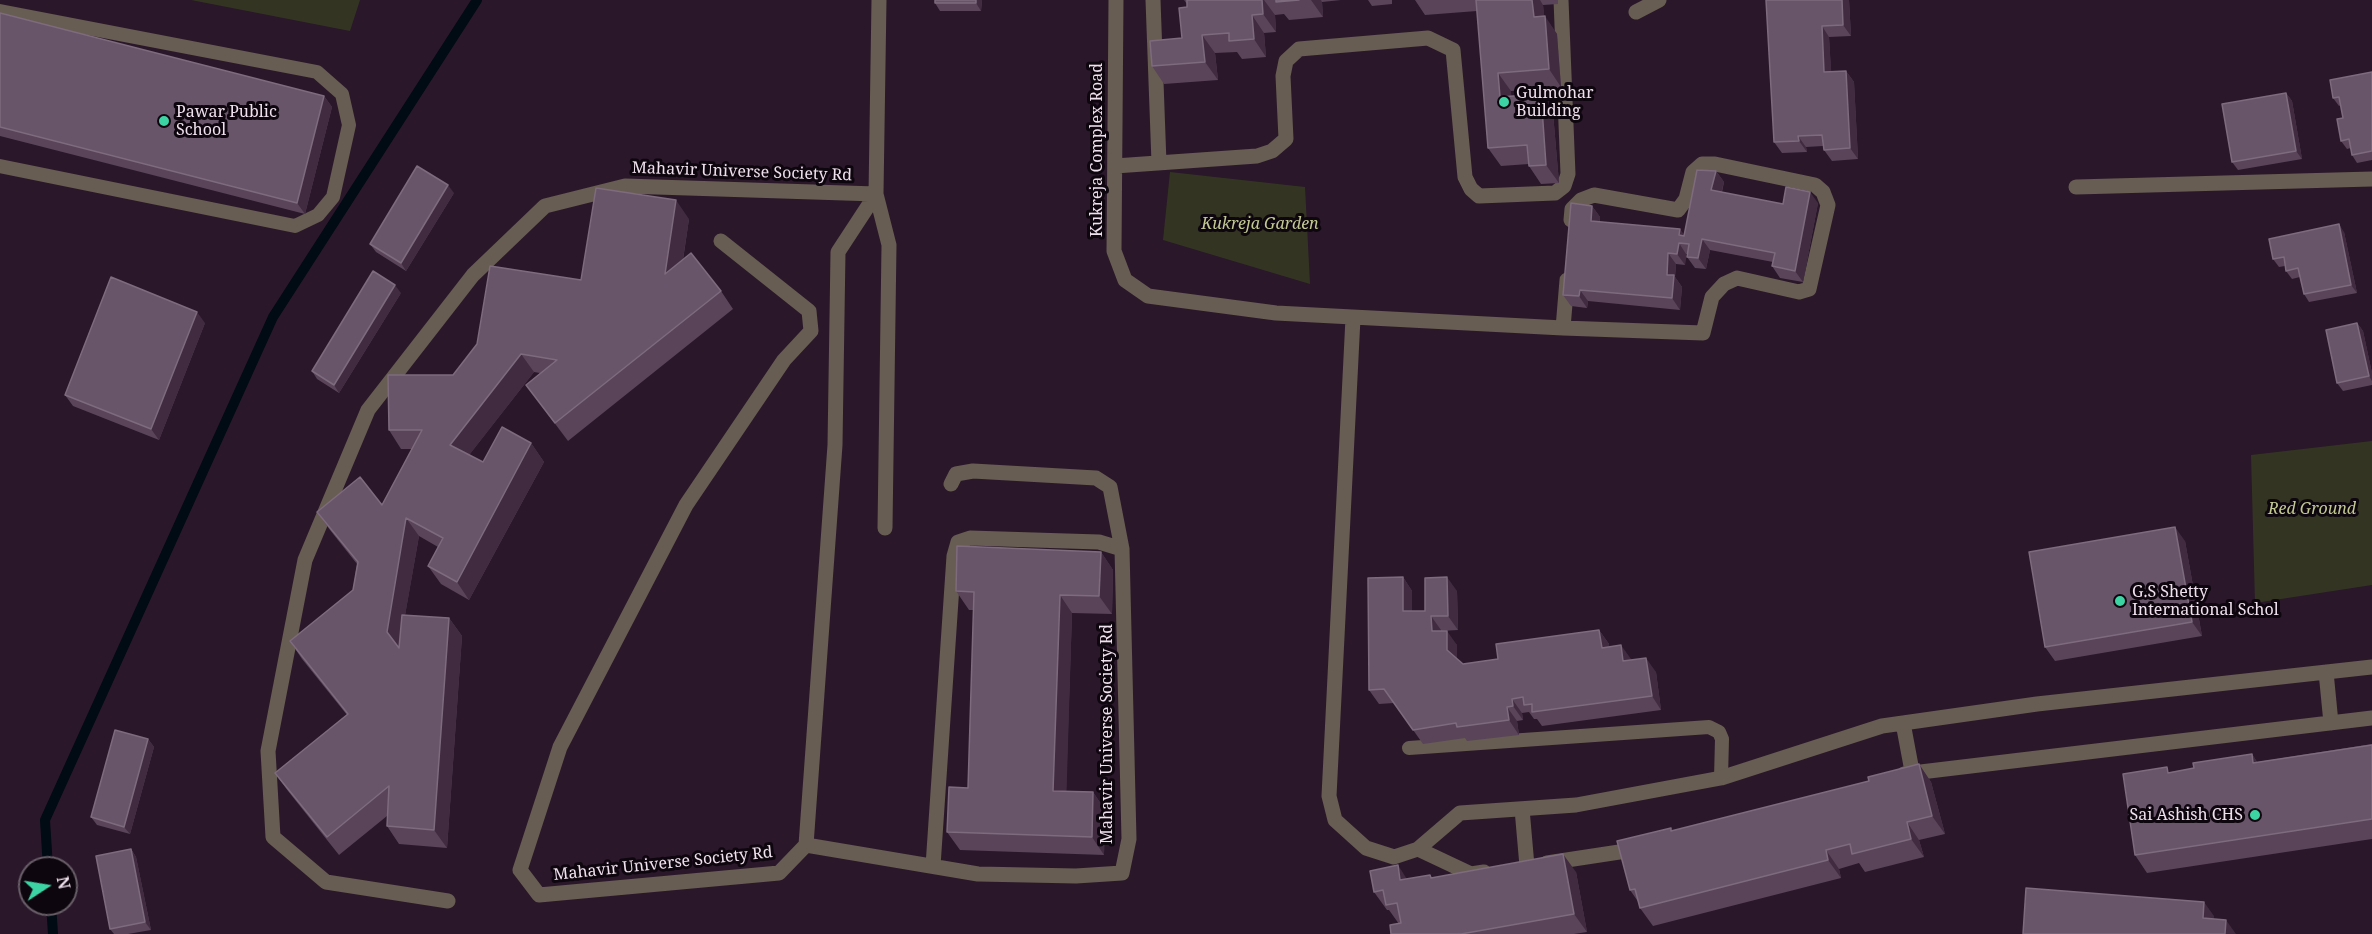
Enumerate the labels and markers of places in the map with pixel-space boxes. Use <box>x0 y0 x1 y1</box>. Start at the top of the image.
place label: Gulmohar Building <box>1516 83 1594 121</box>
marker: Gulmohar Building <box>1497 95 1511 109</box>
place label: Pawar Public School <box>176 102 277 140</box>
marker: Pawar Public School <box>157 114 171 128</box>
place label: G.S Shetty International Schol <box>2132 582 2279 620</box>
marker: G.S Shetty International Schol <box>2113 594 2127 608</box>
place label: Sai Ashish CHS <box>2129 805 2243 825</box>
marker: Sai Ashish CHS <box>2248 808 2262 822</box>

